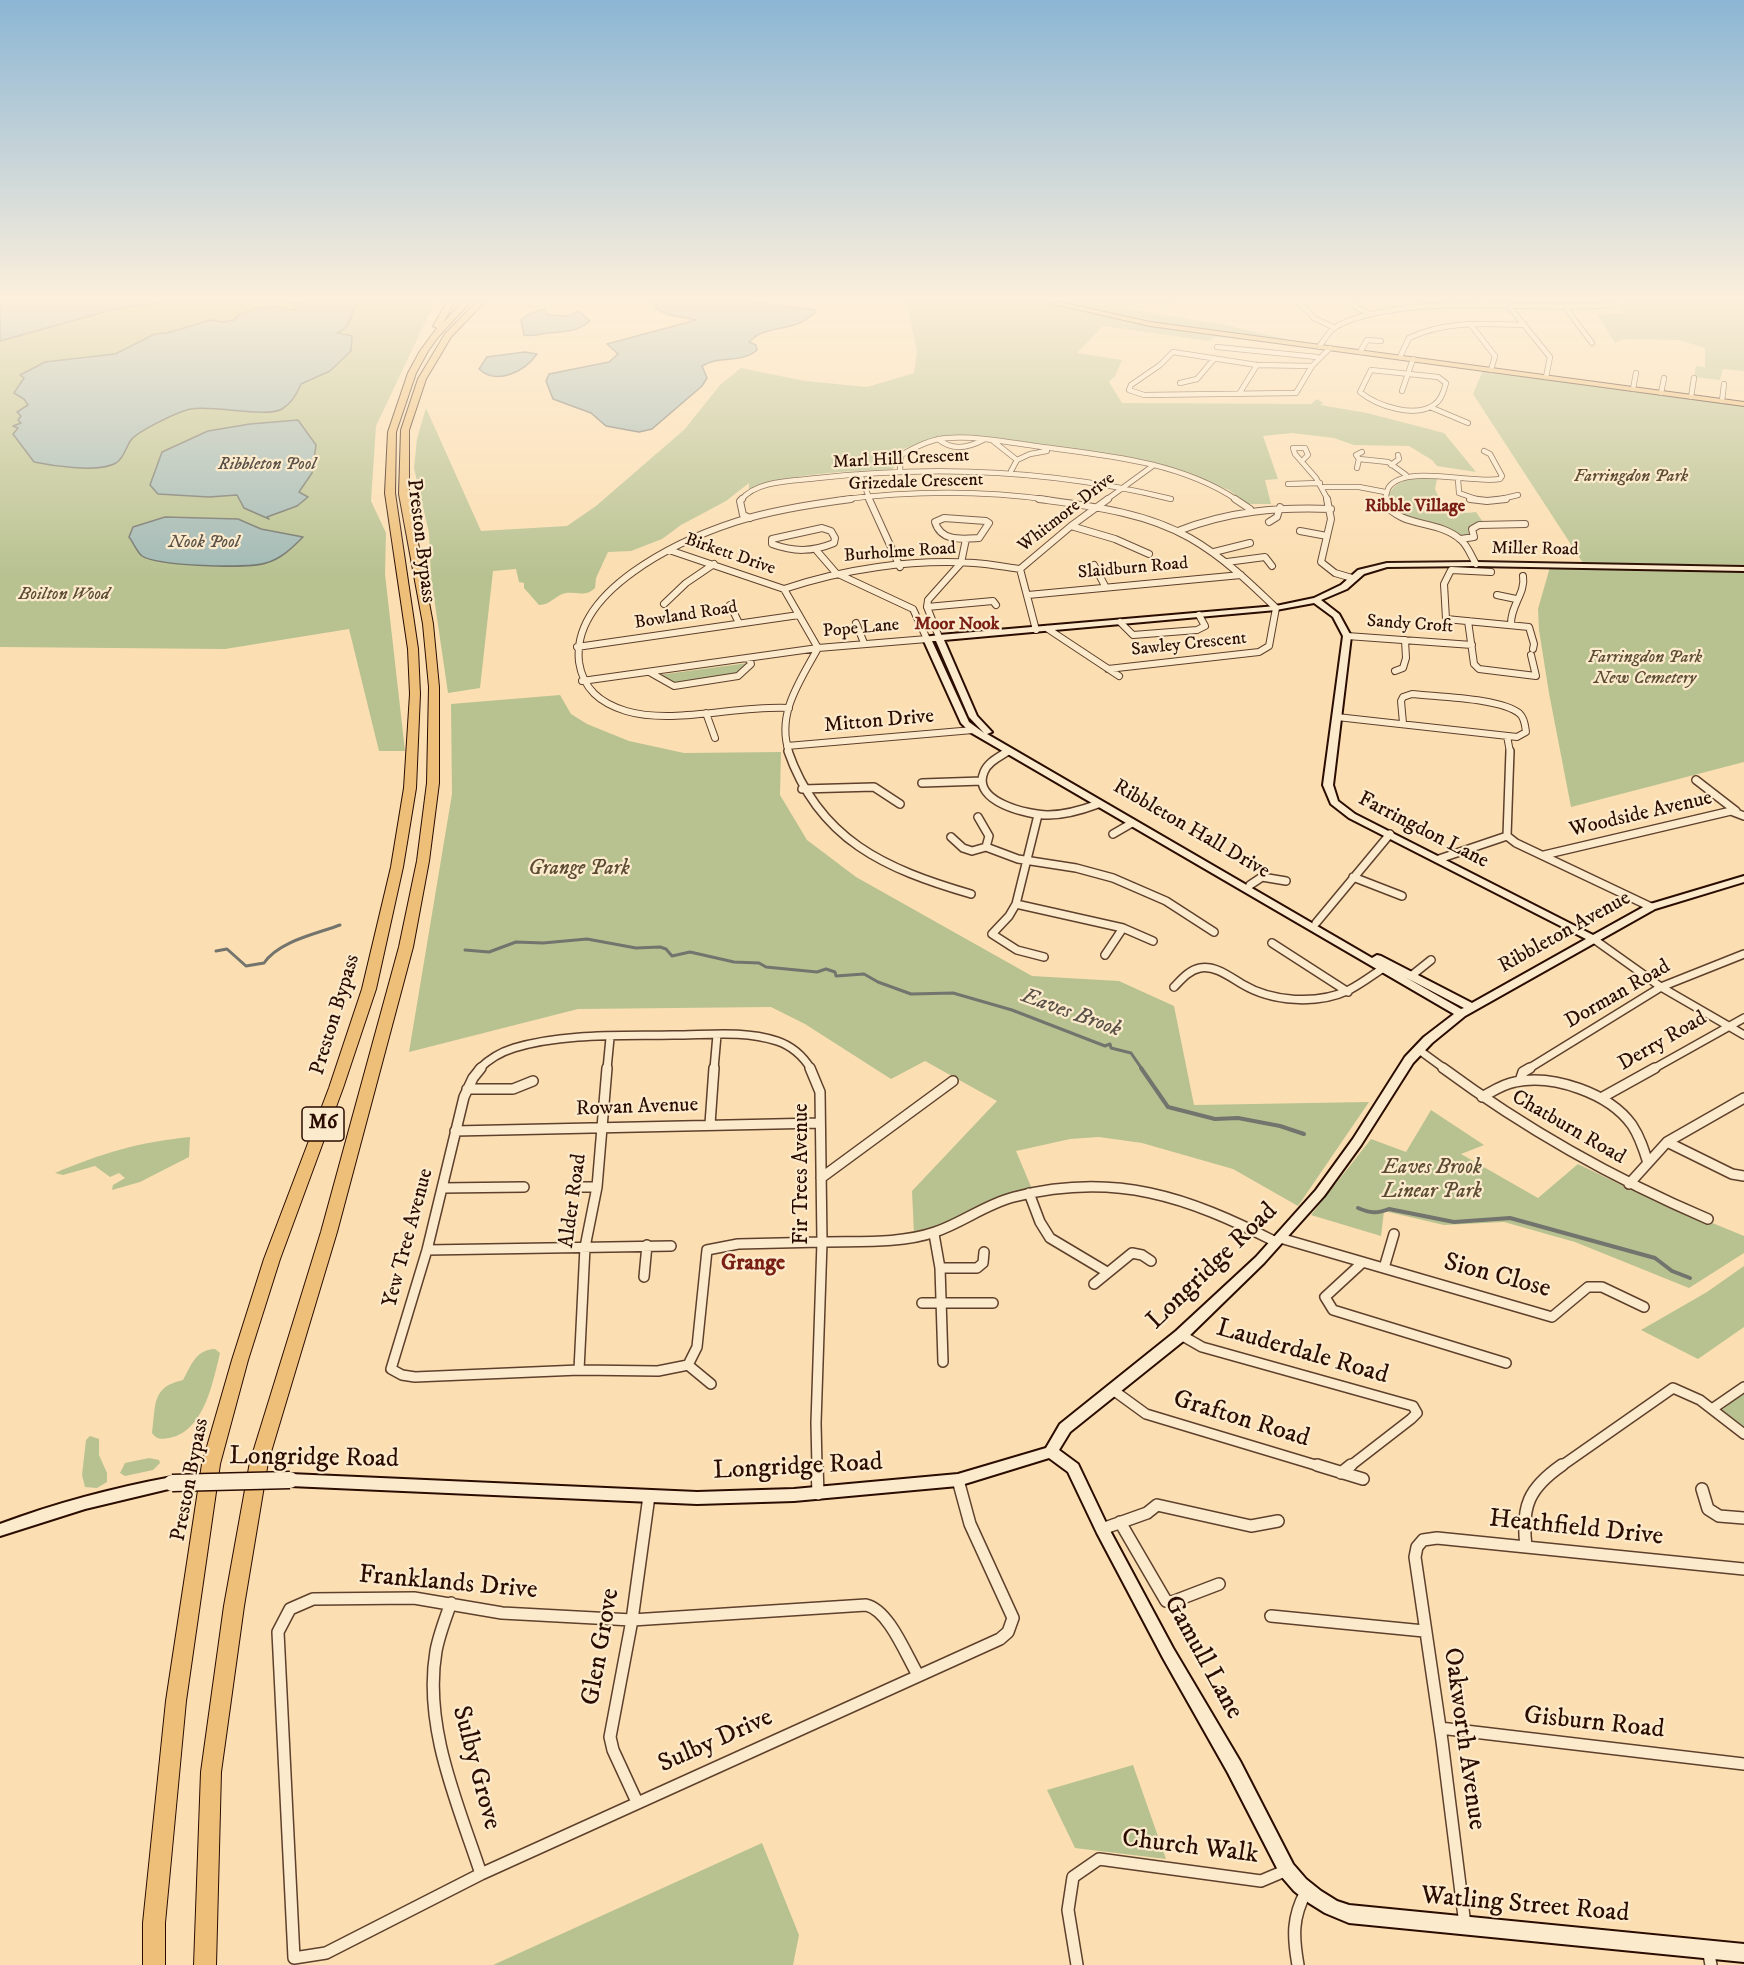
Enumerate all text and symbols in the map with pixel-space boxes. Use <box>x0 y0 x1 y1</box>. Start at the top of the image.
street label: Marl Hill Crescent <box>832 446 970 474</box>
water label: Ribbleton Pool <box>218 454 316 476</box>
park label: Farringdon Park <box>1574 466 1688 488</box>
street label: Whitmore Drive <box>1014 468 1120 558</box>
street label: Grizedale Crescent <box>848 470 984 496</box>
street label: Preston Bypass <box>400 477 440 605</box>
district label: Ribble Village <box>1365 496 1465 518</box>
street label: Birkett Drive <box>682 529 778 581</box>
water label: Nook Pool <box>169 532 239 554</box>
street label: Burholme Road <box>843 538 957 568</box>
street label: Miller Road <box>1491 538 1579 562</box>
street label: Slaidburn Road <box>1077 553 1189 585</box>
park label: Boilton Wood <box>18 584 110 606</box>
street label: Bowland Road <box>633 597 739 635</box>
street label: Sandy Croft <box>1366 611 1454 639</box>
district label: Moor Nook <box>915 614 999 636</box>
street label: Pope Lane <box>822 615 900 643</box>
street label: Sawley Crescent <box>1130 628 1248 662</box>
park label: Farringdon Park New Cemetery <box>1588 647 1702 690</box>
street label: Mitton Drive <box>823 705 935 739</box>
street label: Ribbleton Hall Drive <box>1108 775 1274 885</box>
street label: Woodside Avenue <box>1567 786 1715 844</box>
street label: Farringdon Lane <box>1353 787 1493 875</box>
park label: Grange Park <box>528 857 630 883</box>
street label: Ribbleton Avenue <box>1495 886 1635 980</box>
street label: Preston Bypass <box>306 952 366 1078</box>
street label: Dorman Road <box>1561 955 1675 1035</box>
water label: Eaves Brook <box>1017 984 1125 1044</box>
street label: Derry Road <box>1614 1007 1712 1077</box>
street label: Chatburn Road <box>1507 1085 1629 1171</box>
street label: Rowan Avenue <box>575 1093 699 1123</box>
street label: Fir Trees Avenue <box>790 1103 816 1245</box>
road number: M6 <box>302 1107 344 1141</box>
street label: Alder Road <box>555 1152 593 1250</box>
park label: Eaves Brook Linear Park <box>1382 1156 1482 1206</box>
street label: Yew Tree Avenue <box>378 1166 440 1310</box>
street label: Longridge Road <box>1141 1197 1285 1337</box>
street label: Sion Close <box>1440 1248 1554 1306</box>
district label: Grange <box>721 1251 785 1277</box>
street label: Lauderdale Road <box>1212 1314 1392 1392</box>
street label: Grafton Road <box>1169 1384 1313 1456</box>
street label: Preston Bypass <box>167 1416 215 1544</box>
street label: Longridge Road <box>229 1442 399 1476</box>
street label: Longridge Road <box>712 1448 884 1488</box>
street label: Heathfield Drive <box>1487 1504 1665 1554</box>
street label: Franklands Drive <box>357 1561 539 1607</box>
street label: Glen Grove <box>576 1586 628 1708</box>
street label: Gamull Lane <box>1155 1591 1249 1725</box>
street label: Oakworth Avenue <box>1435 1646 1491 1832</box>
street label: Gisburn Road <box>1522 1701 1666 1747</box>
street label: Sulby Grove <box>444 1703 506 1833</box>
street label: Sulby Drive <box>654 1703 778 1781</box>
street label: Church Walk <box>1120 1824 1260 1872</box>
street label: Watling Street Road <box>1420 1881 1630 1931</box>

